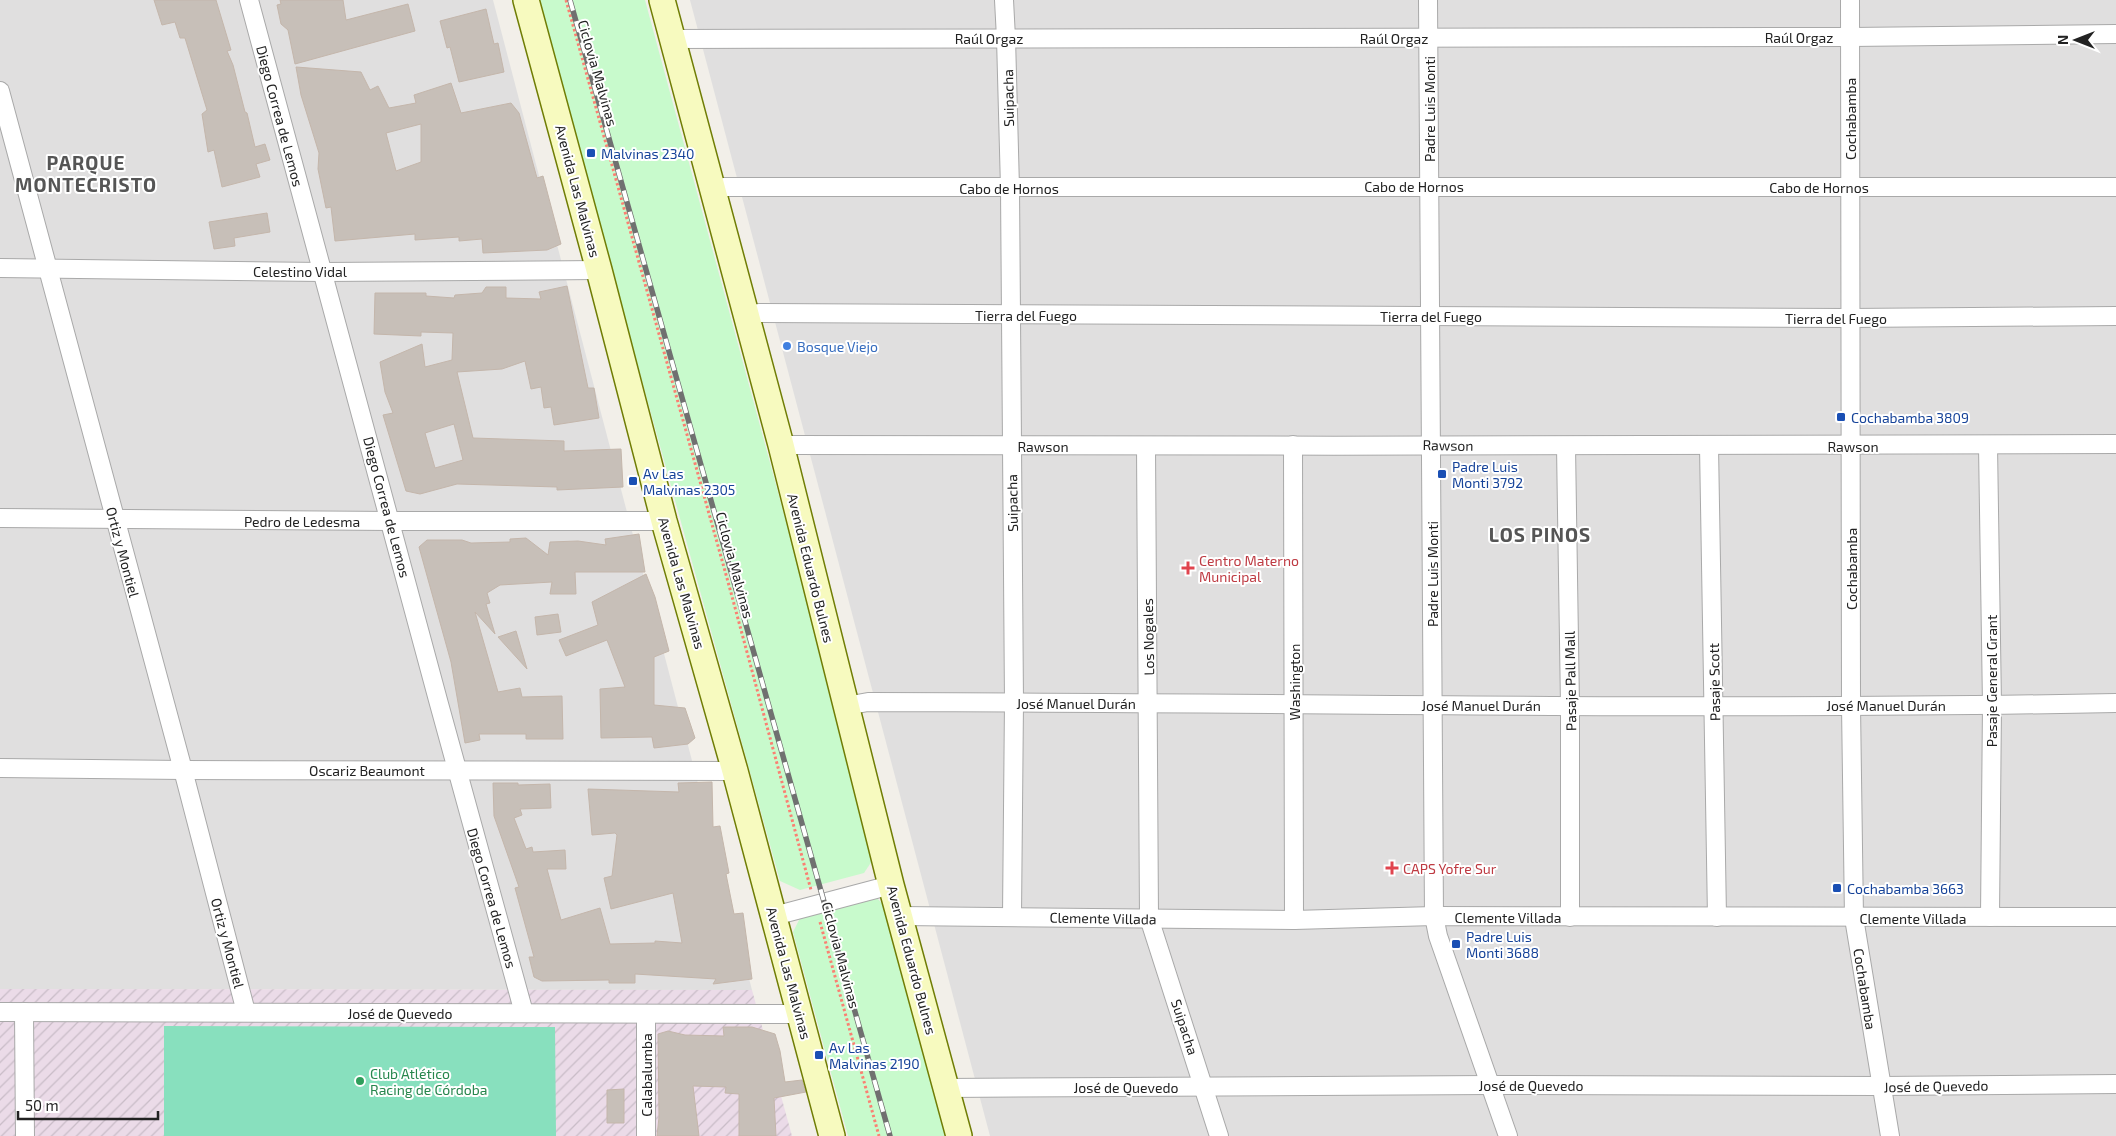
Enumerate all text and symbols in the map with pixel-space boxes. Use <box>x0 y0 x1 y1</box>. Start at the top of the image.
north arrow <box>2051 15 2101 65</box>
street label: Ciclovia Malvinas <box>575 18 621 128</box>
street label: Raúl Orgaz <box>1765 29 1833 46</box>
street label: Raúl Orgaz <box>955 30 1023 47</box>
street label: Raúl Orgaz <box>1360 30 1428 47</box>
text: N <box>2054 35 2071 45</box>
street label: Diego Correa de Lemos <box>253 44 307 188</box>
street label: Padre Luis Monti <box>1421 56 1438 162</box>
street label: Suipacha <box>999 69 1017 127</box>
street label: Cochabamba <box>1842 78 1859 160</box>
street label: Avenida Las Malvinas <box>552 123 604 259</box>
place label: Malvinas 2340 <box>601 145 694 162</box>
marker: Malvinas 2340 <box>585 147 597 159</box>
district label: PARQUE MONTECRISTO <box>15 151 157 196</box>
street label: Cabo de Hornos <box>1364 178 1464 195</box>
street label: Cabo de Hornos <box>1769 179 1869 196</box>
street label: Cabo de Hornos <box>959 180 1059 197</box>
street label: Celestino Vidal <box>253 263 348 280</box>
street label: Tierra del Fuego <box>975 307 1077 324</box>
street label: Tierra del Fuego <box>1380 308 1482 325</box>
street label: Tierra del Fuego <box>1785 310 1887 327</box>
place label: Bosque Viejo <box>797 338 878 355</box>
marker: Bosque Viejo <box>781 340 793 352</box>
place label: Cochabamba 3809 <box>1851 409 1969 426</box>
marker: Cochabamba 3809 <box>1835 411 1847 423</box>
street label: Diego Correa de Lemos <box>360 435 414 579</box>
street label: Rawson <box>1422 436 1474 454</box>
street label: Rawson <box>1017 438 1069 455</box>
street label: Rawson <box>1827 438 1879 455</box>
place label: Padre Luis Monti 3792 <box>1452 458 1523 491</box>
place label: Av Las Malvinas 2305 <box>643 465 735 498</box>
marker: Padre Luis Monti 3792 <box>1436 468 1448 480</box>
street label: Suipacha <box>1003 474 1021 532</box>
marker: Av Las Malvinas 2305 <box>627 475 639 487</box>
street label: Avenida Eduardo Bulnes <box>784 492 838 644</box>
street label: Ortiz y Montiel <box>103 505 143 600</box>
street label: Ciclovia Malvinas <box>713 510 757 620</box>
street label: Pedro de Ledesma <box>244 513 360 530</box>
street label: Avenida Las Malvinas <box>655 515 709 651</box>
street label: Padre Luis Monti <box>1424 521 1441 627</box>
district label: LOS PINOS <box>1489 523 1591 546</box>
street label: Cochabamba <box>1843 528 1860 610</box>
place label: Centro Materno Municipal <box>1199 552 1299 585</box>
marker: Centro Materno Municipal <box>1181 561 1195 575</box>
street label: Los Nogales <box>1139 598 1157 676</box>
street label: Pasaje General Grant <box>1983 615 2000 747</box>
street label: Pasaje Pall Mall <box>1561 630 1579 731</box>
street label: Pasaje Scott <box>1705 643 1723 721</box>
street label: Washington <box>1286 644 1303 720</box>
street label: José Manuel Durán <box>1016 695 1136 712</box>
street label: José Manuel Durán <box>1421 697 1541 714</box>
street label: José Manuel Durán <box>1826 697 1946 714</box>
street label: Oscariz Beaumont <box>309 762 425 779</box>
street label: Diego Correa de Lemos <box>464 826 520 970</box>
place label: CAPS Yofre Sur <box>1403 860 1497 877</box>
marker: CAPS Yofre Sur <box>1385 861 1399 875</box>
place label: Cochabamba 3663 <box>1847 880 1964 897</box>
marker: Cochabamba 3663 <box>1831 882 1843 894</box>
street label: Avenida Eduardo Bulnes <box>884 884 940 1036</box>
street label: Ortiz y Montiel <box>208 896 248 991</box>
street label: Ciclovia Malvinas <box>819 900 863 1010</box>
street label: Avenida Las Malvinas <box>763 905 815 1041</box>
street label: Clemente Villada <box>1049 909 1157 927</box>
street label: Clemente Villada <box>1455 909 1561 926</box>
street label: Clemente Villada <box>1860 910 1966 927</box>
place label: Padre Luis Monti 3688 <box>1466 928 1539 961</box>
marker: Padre Luis Monti 3688 <box>1450 938 1462 950</box>
street label: Cochabamba <box>1850 947 1880 1031</box>
street label: Suipacha <box>1168 997 1202 1057</box>
street label: José de Quevedo <box>348 1005 452 1022</box>
street label: Calabalumba <box>638 1033 655 1117</box>
place label: Av Las Malvinas 2190 <box>829 1039 920 1072</box>
marker: Av Las Malvinas 2190 <box>813 1049 825 1061</box>
place label: Club Atlético Racing de Córdoba <box>370 1065 487 1098</box>
marker: Club Atlético Racing de Córdoba <box>354 1075 366 1087</box>
street label: José de Quevedo <box>1479 1077 1583 1094</box>
street label: José de Quevedo <box>1883 1077 1989 1095</box>
street label: José de Quevedo <box>1074 1079 1178 1096</box>
scale bar <box>18 1088 158 1120</box>
text: 50 m <box>25 1096 59 1114</box>

